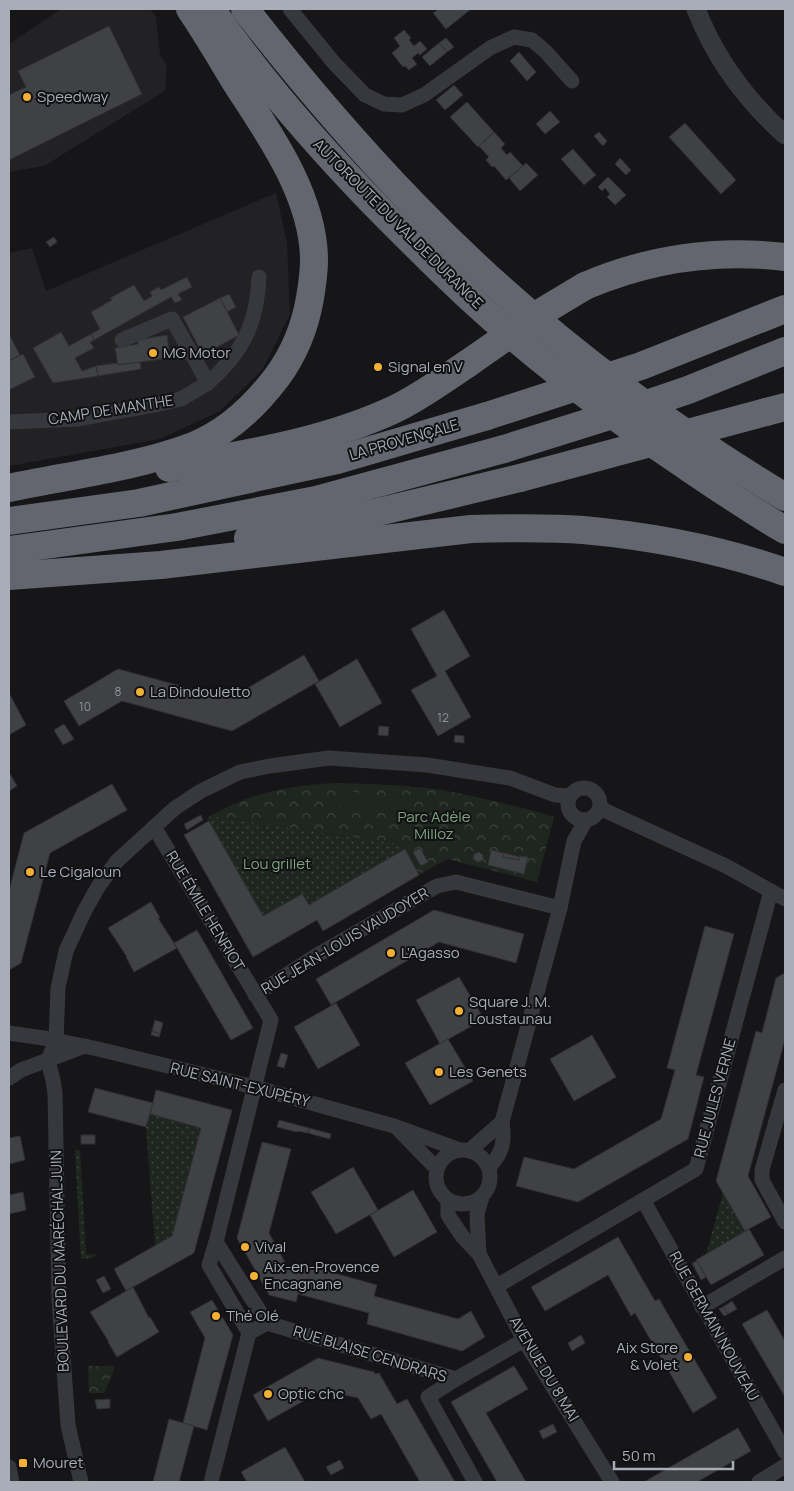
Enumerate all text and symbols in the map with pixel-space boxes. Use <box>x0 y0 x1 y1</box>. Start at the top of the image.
place label: Speedway <box>37 86 108 107</box>
marker: Speedway <box>21 91 33 103</box>
street label: AUTOROUTE DU VAL DE DURANCE <box>309 134 488 313</box>
place label: MG Motor <box>163 342 231 363</box>
marker: MG Motor <box>147 347 159 359</box>
place label: Signal en V <box>388 356 463 377</box>
marker: Signal en V <box>372 361 384 373</box>
street label: CAMP DE MANTHE <box>47 389 175 430</box>
street label: LA PROVENÇALE <box>347 414 461 465</box>
place label: La Dindouletto <box>150 681 250 702</box>
house number: 8 <box>115 683 122 700</box>
marker: La Dindouletto <box>134 686 146 698</box>
house number: 10 <box>79 698 91 715</box>
house number: 12 <box>437 709 449 726</box>
park label: Parc Adèle Milloz <box>397 806 471 844</box>
street label: RUE ÉMILE HENRIOT <box>161 847 250 975</box>
park label: Lou grillet <box>243 853 311 874</box>
place label: Le Cigaloun <box>40 861 121 882</box>
marker: Le Cigaloun <box>24 866 36 878</box>
street label: RUE JEAN-LOUIS VAUDOYER <box>257 882 433 999</box>
place label: L’Agasso <box>401 942 460 963</box>
marker: L’Agasso <box>385 947 397 959</box>
place label: Square J. M. Loustaunau <box>469 991 552 1029</box>
marker: Square J. M. Loustaunau <box>453 1005 465 1017</box>
street label: RUE JULES VERNE <box>688 1036 741 1160</box>
street label: RUE SAINT-EXUPÉRY <box>168 1057 313 1112</box>
place label: Les Genets <box>449 1061 527 1082</box>
marker: Les Genets <box>433 1066 445 1078</box>
street label: BOULEVARD DU MARÉCHAL JUIN <box>45 1150 74 1372</box>
place label: Vival <box>255 1236 286 1257</box>
marker: Vival <box>239 1241 251 1253</box>
street label: RUE GERMAIN NOUVEAU <box>665 1247 764 1404</box>
place label: Aix-en-Provence Encagnane <box>264 1256 380 1294</box>
marker: Aix-en-Provence Encagnane <box>248 1270 260 1282</box>
place label: Thé Olé <box>226 1305 279 1326</box>
marker: Thé Olé <box>210 1310 222 1322</box>
street label: AVENUE DU 8 MAI <box>505 1312 584 1425</box>
street label: RUE BLAISE CENDRARS <box>291 1320 449 1387</box>
place label: Aix Store & Volet <box>616 1337 678 1375</box>
marker: Aix Store & Volet <box>682 1351 694 1363</box>
place label: Optic chc <box>278 1383 344 1404</box>
marker: Optic chc <box>262 1388 274 1400</box>
scale bar <box>614 1438 733 1470</box>
text: 50 m <box>622 1445 656 1466</box>
place label: Mouret <box>33 1452 83 1473</box>
marker: Mouret <box>17 1457 29 1469</box>

